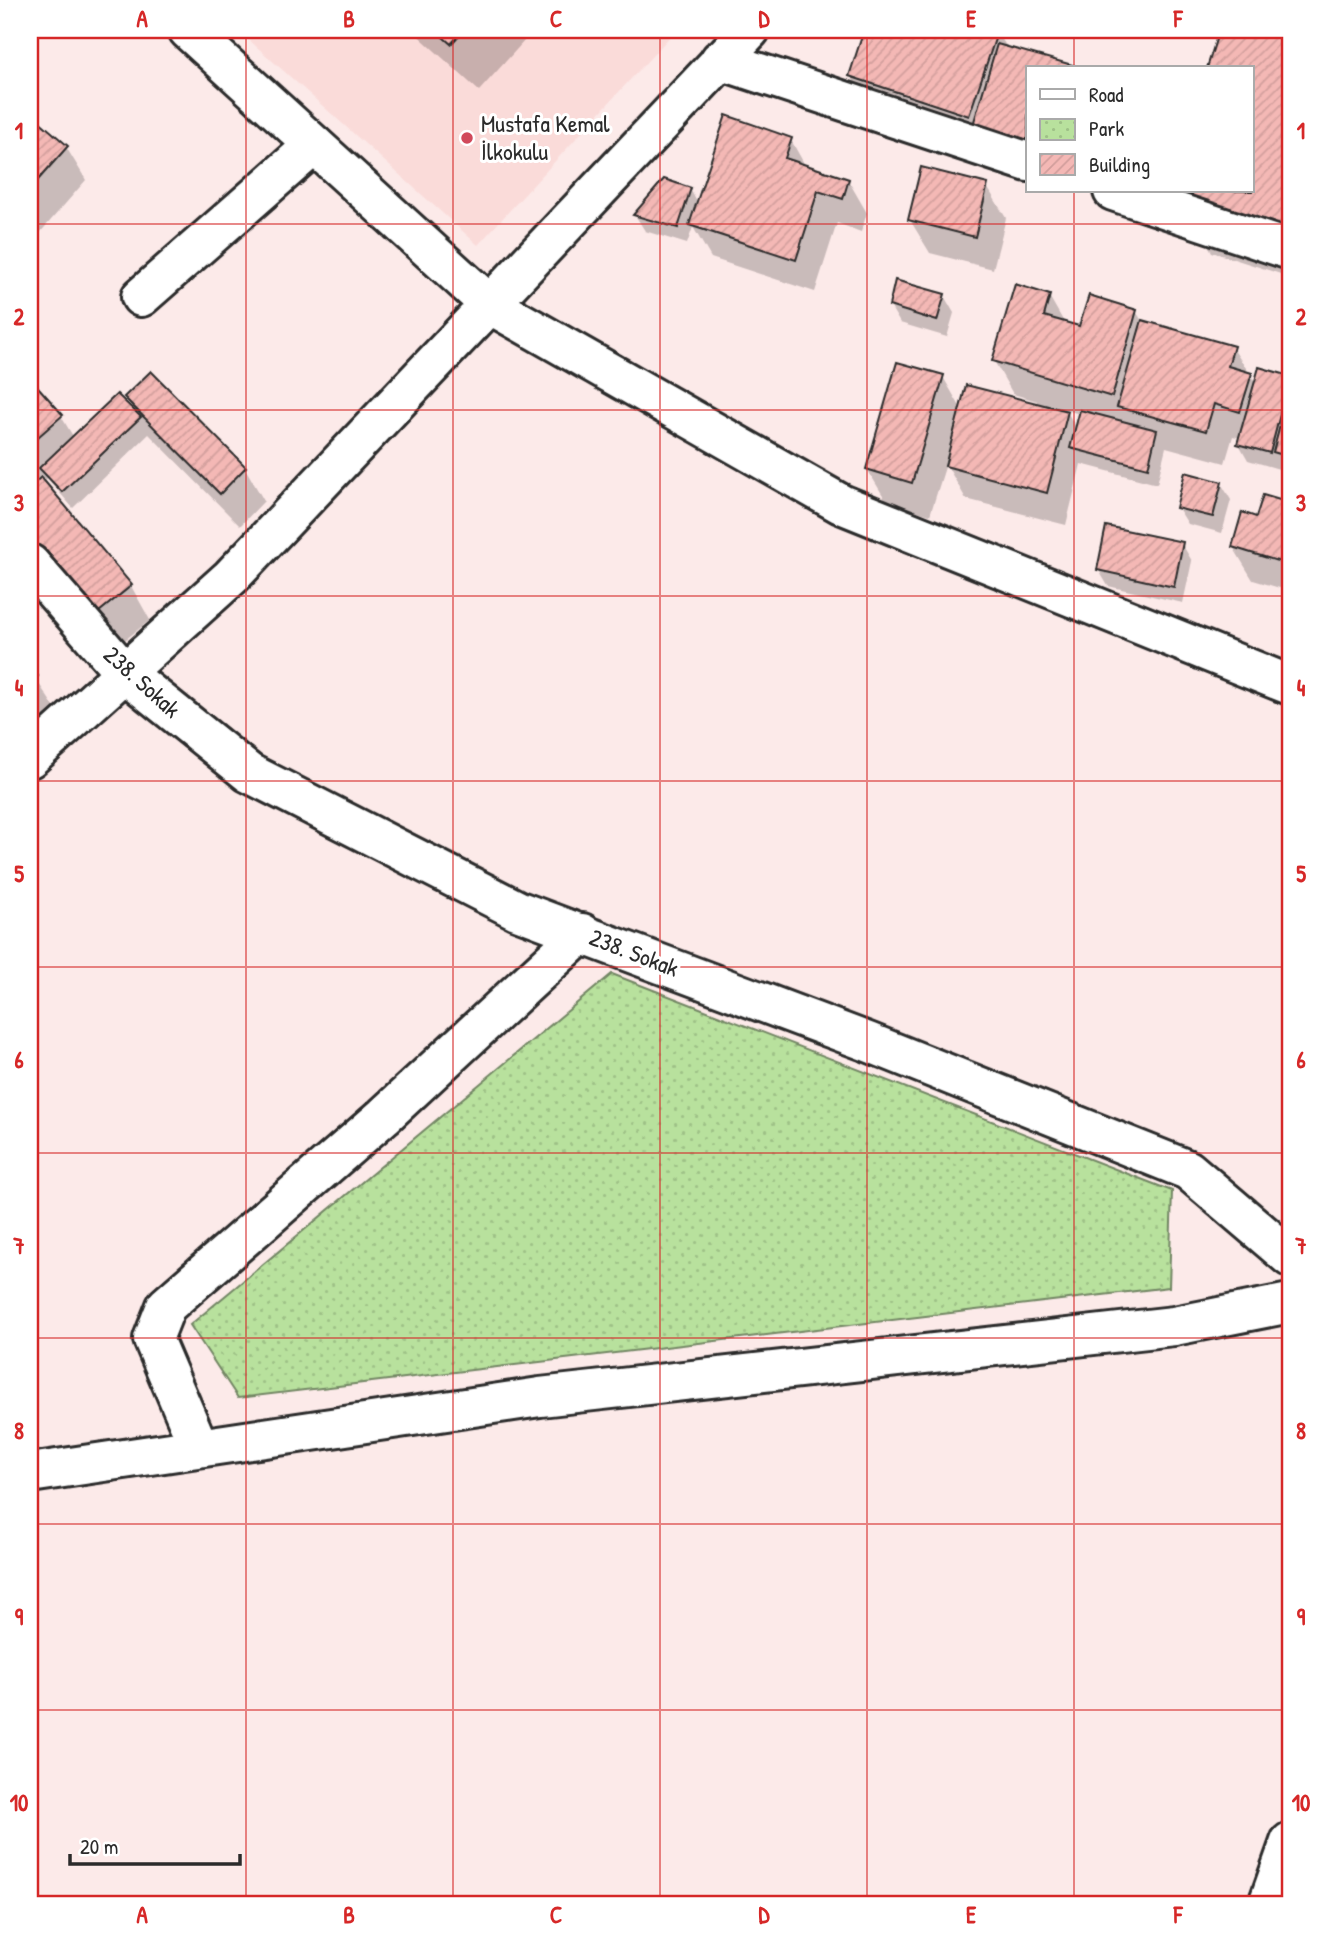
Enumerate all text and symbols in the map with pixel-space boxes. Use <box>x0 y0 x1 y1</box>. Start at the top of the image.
text: A <box>136 3 148 34</box>
text: B <box>343 3 355 34</box>
text: C <box>550 3 562 34</box>
text: D <box>759 3 771 34</box>
text: E <box>966 3 977 34</box>
text: F <box>1173 3 1184 34</box>
legend <box>1026 66 1254 192</box>
text: Road <box>1089 80 1123 109</box>
place label: Mustafa Kemal İlkokulu <box>481 107 610 167</box>
text: Park <box>1089 114 1124 143</box>
text: 1 <box>15 115 23 146</box>
text: 1 <box>1297 115 1305 146</box>
marker: Mustafa Kemal İlkokulu <box>459 130 475 146</box>
text: Building <box>1089 150 1150 179</box>
text: 2 <box>14 301 25 332</box>
text: 2 <box>1296 301 1307 332</box>
text: 3 <box>14 487 24 518</box>
text: 3 <box>1296 487 1306 518</box>
street label: 238. Sokak <box>97 638 188 724</box>
text: 4 <box>15 672 24 703</box>
text: 4 <box>1297 672 1306 703</box>
text: 5 <box>14 858 24 889</box>
text: 5 <box>1296 858 1306 889</box>
street label: 238. Sokak <box>585 920 684 984</box>
text: 6 <box>14 1044 24 1075</box>
text: 6 <box>1296 1044 1306 1075</box>
text: 7 <box>12 1230 25 1261</box>
text: 7 <box>1294 1230 1307 1261</box>
text: 8 <box>14 1415 24 1446</box>
text: 8 <box>1296 1415 1306 1446</box>
text: 9 <box>15 1601 24 1632</box>
text: 9 <box>1297 1601 1306 1632</box>
text: 10 <box>10 1787 28 1818</box>
text: 10 <box>1292 1787 1310 1818</box>
scale bar <box>70 1822 240 1866</box>
text: 20 m <box>80 1832 118 1861</box>
text: A <box>136 1899 148 1930</box>
text: B <box>343 1899 355 1930</box>
text: C <box>550 1899 562 1930</box>
text: D <box>759 1899 771 1930</box>
text: E <box>966 1899 977 1930</box>
text: F <box>1173 1899 1184 1930</box>

